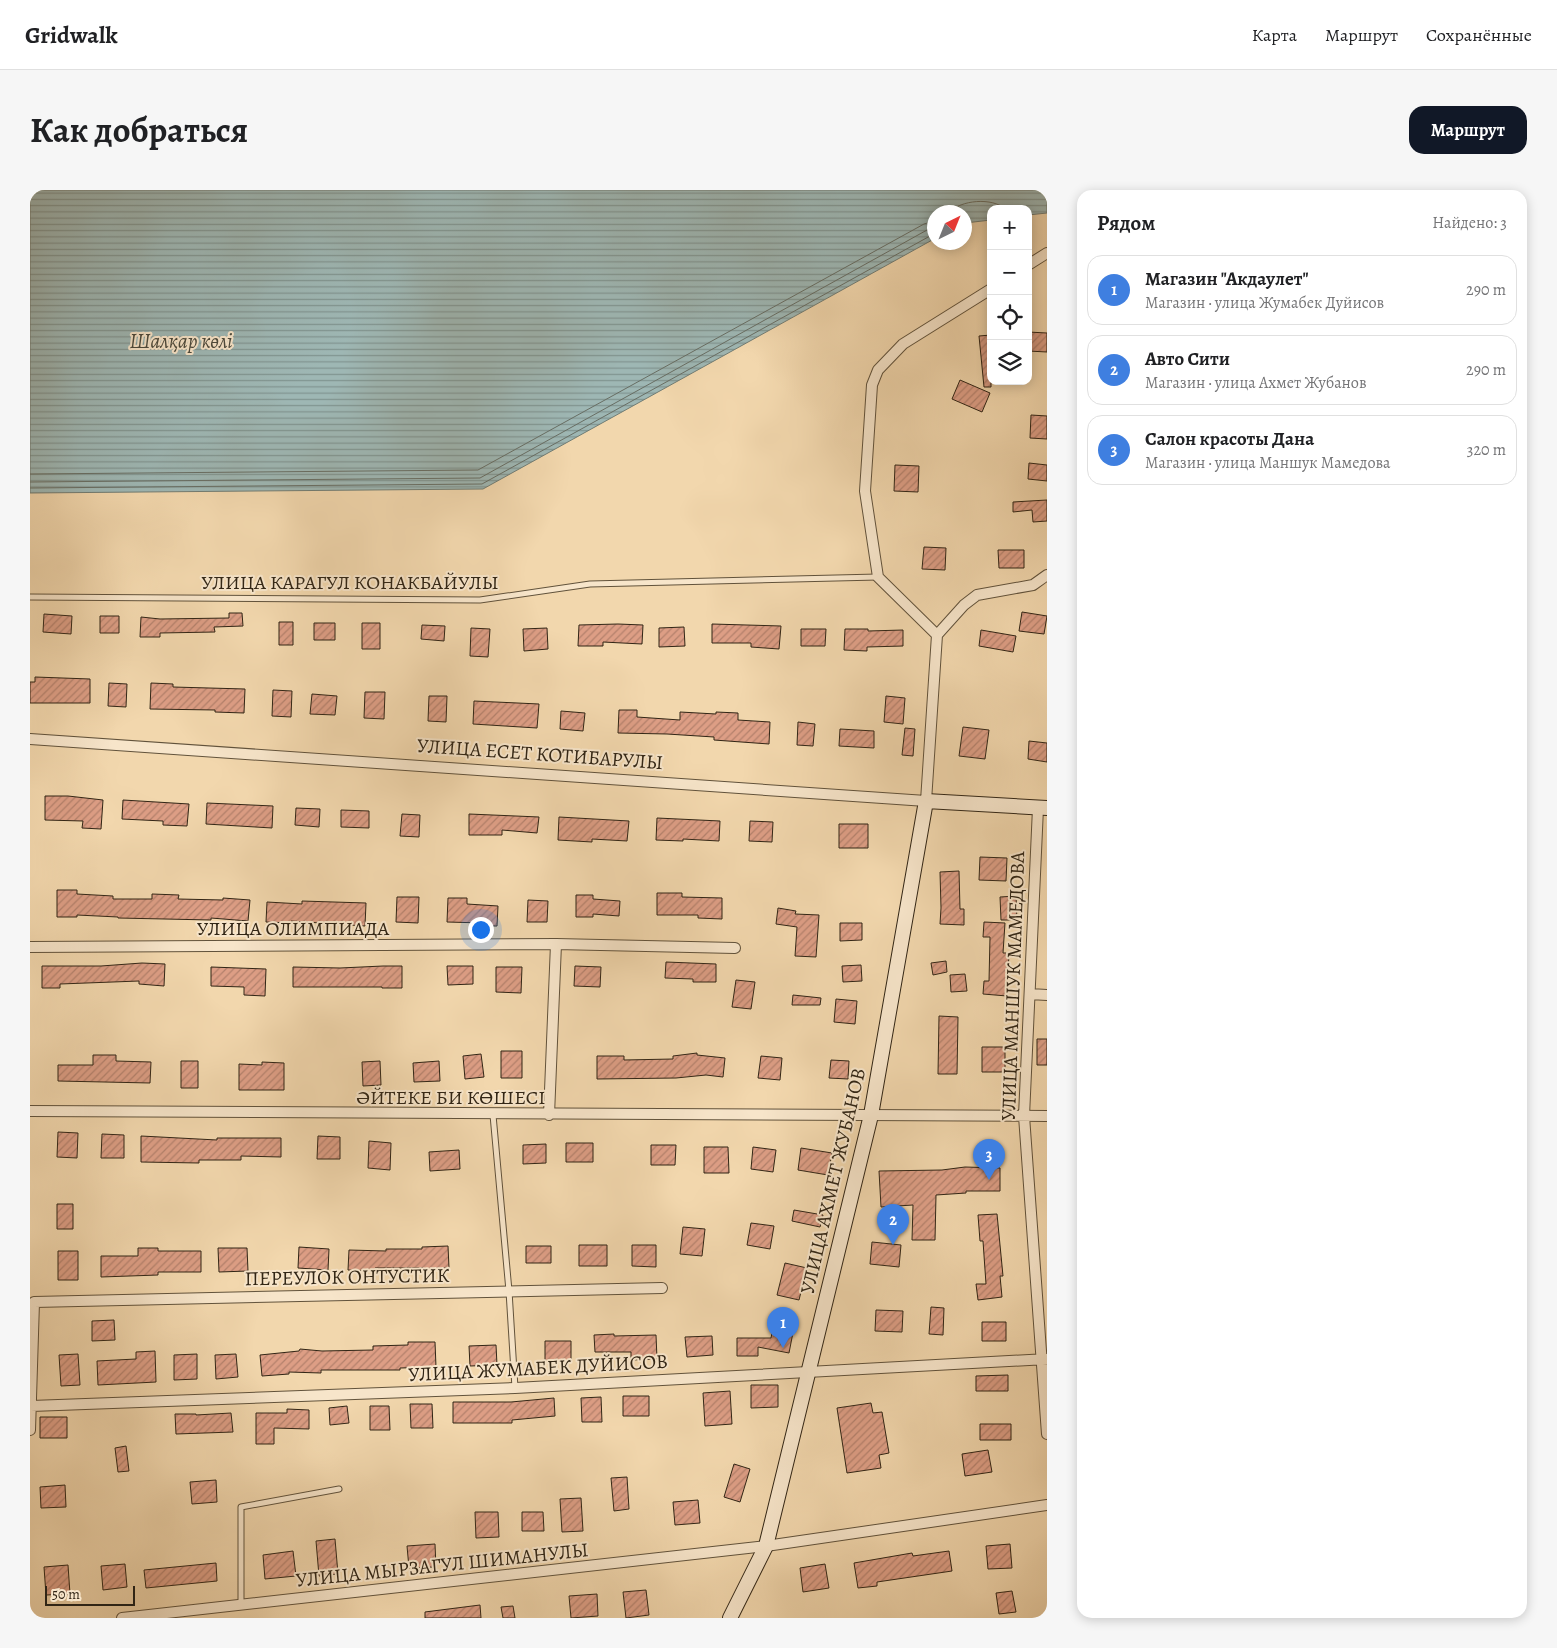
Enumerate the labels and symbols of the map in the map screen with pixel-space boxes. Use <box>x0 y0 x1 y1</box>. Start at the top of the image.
north arrow <box>927 205 972 250</box>
water label: Шалқар көлі <box>129 327 233 355</box>
street label: УЛИЦА КАРАГУЛ КОНАКБАЙУЛЫ <box>201 569 499 596</box>
street label: УЛИЦА ЕСЕТ КОТИБАРУЛЫ <box>416 732 664 776</box>
street label: УЛИЦА МАНШУК МАМЕДОВА <box>995 850 1031 1121</box>
street label: УЛИЦА ОЛИМПИАДА <box>197 915 390 942</box>
your location <box>468 917 494 943</box>
street label: УЛИЦА АХМЕТ ЖУБАНОВ <box>794 1065 872 1297</box>
street label: ӘЙТЕКЕ БИ КӨШЕСІ <box>356 1084 546 1111</box>
pin: 3 <box>973 1139 1005 1180</box>
pin: 2 <box>877 1204 909 1245</box>
street label: ПЕРЕУЛОК ОНТУСТИК <box>244 1262 450 1292</box>
pin: 1 <box>767 1307 799 1348</box>
street label: УЛИЦА ЖУМАБЕК ДУЙИСОВ <box>408 1348 668 1388</box>
street label: УЛИЦА МЫРЗАГУЛ ШИМАНУЛЫ <box>294 1536 590 1594</box>
scale bar <box>45 1583 135 1606</box>

